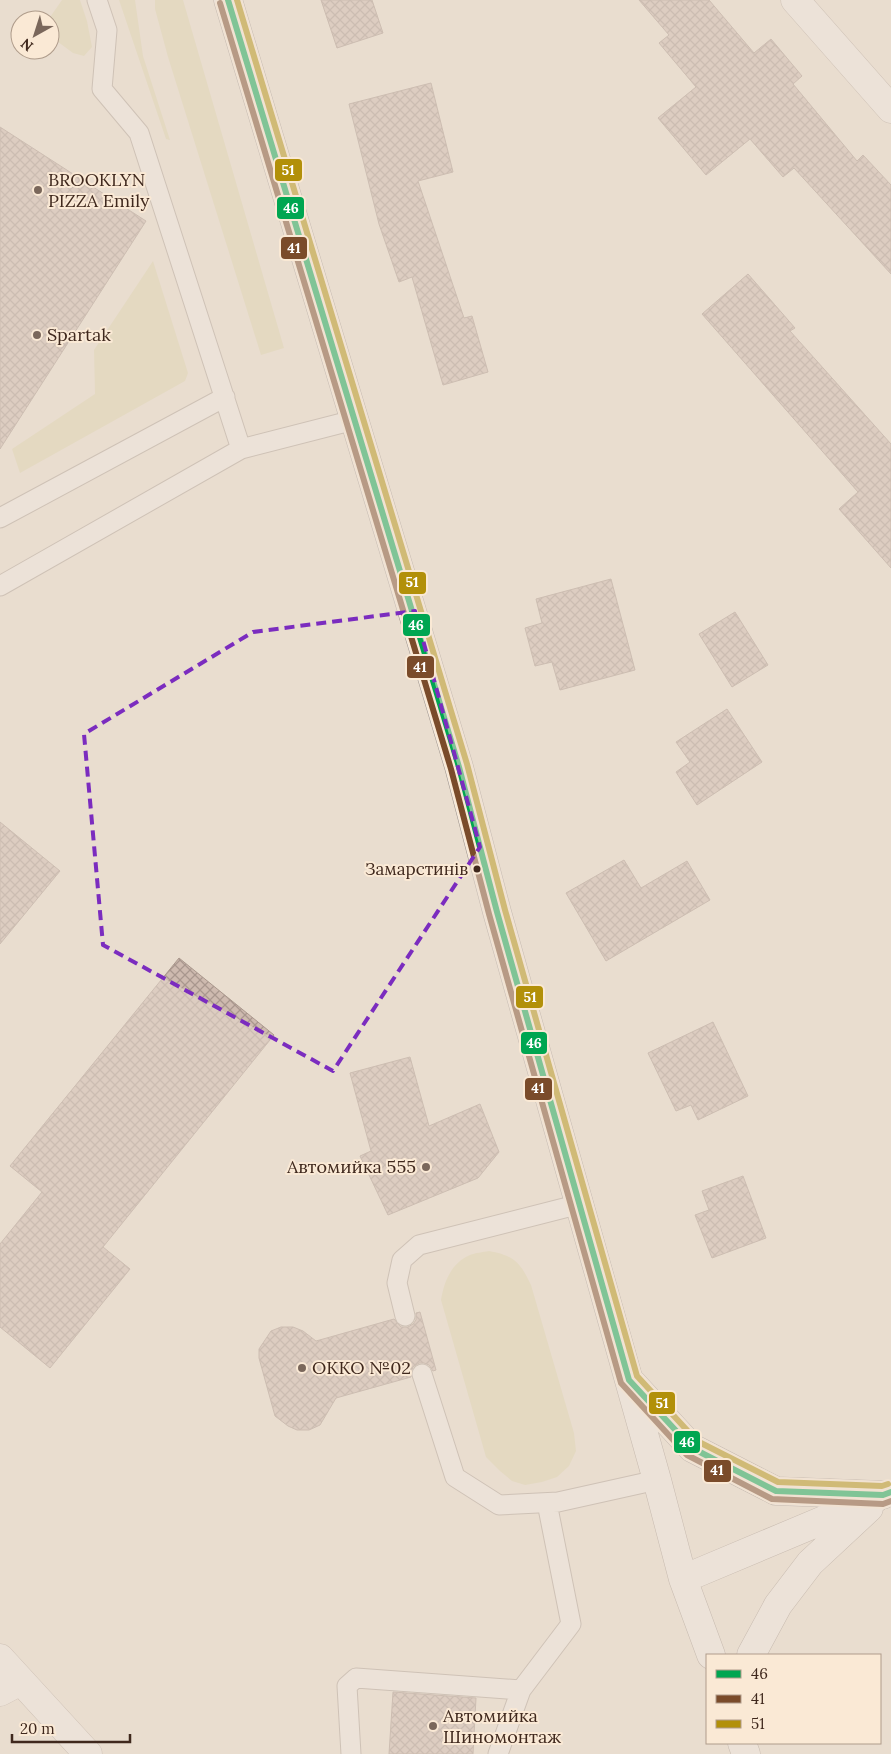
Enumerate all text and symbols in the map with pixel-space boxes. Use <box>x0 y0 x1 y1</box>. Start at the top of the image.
north arrow <box>10 10 60 60</box>
text: N <box>17 35 37 56</box>
line badge: 51 <box>274 158 303 182</box>
text: 51 <box>281 161 295 179</box>
place label: BROOKLYN PIZZA Emily <box>48 168 150 212</box>
marker: BROOKLYN PIZZA Emily <box>32 184 44 196</box>
line badge: 46 <box>276 196 305 220</box>
text: 46 <box>283 199 299 217</box>
line badge: 41 <box>280 236 308 260</box>
text: 41 <box>287 239 301 257</box>
place label: Spartak <box>47 323 111 346</box>
marker: Spartak <box>31 329 43 341</box>
line badge: 51 <box>398 571 427 595</box>
text: 51 <box>405 573 419 591</box>
line badge: 46 <box>402 613 431 637</box>
text: 46 <box>408 616 424 634</box>
line badge: 41 <box>406 655 435 679</box>
text: 41 <box>413 658 427 676</box>
place label: Замарстинів <box>365 858 468 880</box>
marker: Замарстинів <box>472 864 482 874</box>
line badge: 51 <box>515 985 544 1009</box>
text: 51 <box>523 988 537 1006</box>
line badge: 46 <box>520 1031 548 1055</box>
text: 46 <box>526 1034 542 1052</box>
line badge: 41 <box>524 1077 553 1101</box>
text: 41 <box>531 1079 545 1097</box>
place label: Автомийка 555 <box>286 1155 416 1178</box>
marker: Автомийка 555 <box>420 1161 432 1173</box>
place label: ОККО №02 <box>312 1356 411 1379</box>
marker: ОККО №02 <box>296 1362 308 1374</box>
line badge: 51 <box>648 1391 676 1415</box>
text: 51 <box>655 1394 669 1412</box>
line badge: 46 <box>673 1430 701 1454</box>
text: 46 <box>679 1433 695 1451</box>
line badge: 41 <box>703 1459 732 1483</box>
text: 41 <box>710 1461 724 1479</box>
legend <box>706 1654 881 1744</box>
text: 46 <box>751 1664 768 1683</box>
text: 41 <box>751 1689 765 1708</box>
place label: Автомийка Шиномонтаж <box>442 1704 561 1748</box>
scale bar <box>12 1712 130 1744</box>
text: 51 <box>751 1714 765 1733</box>
text: 20 m <box>20 1719 55 1738</box>
marker: Автомийка Шиномонтаж <box>427 1720 439 1732</box>

